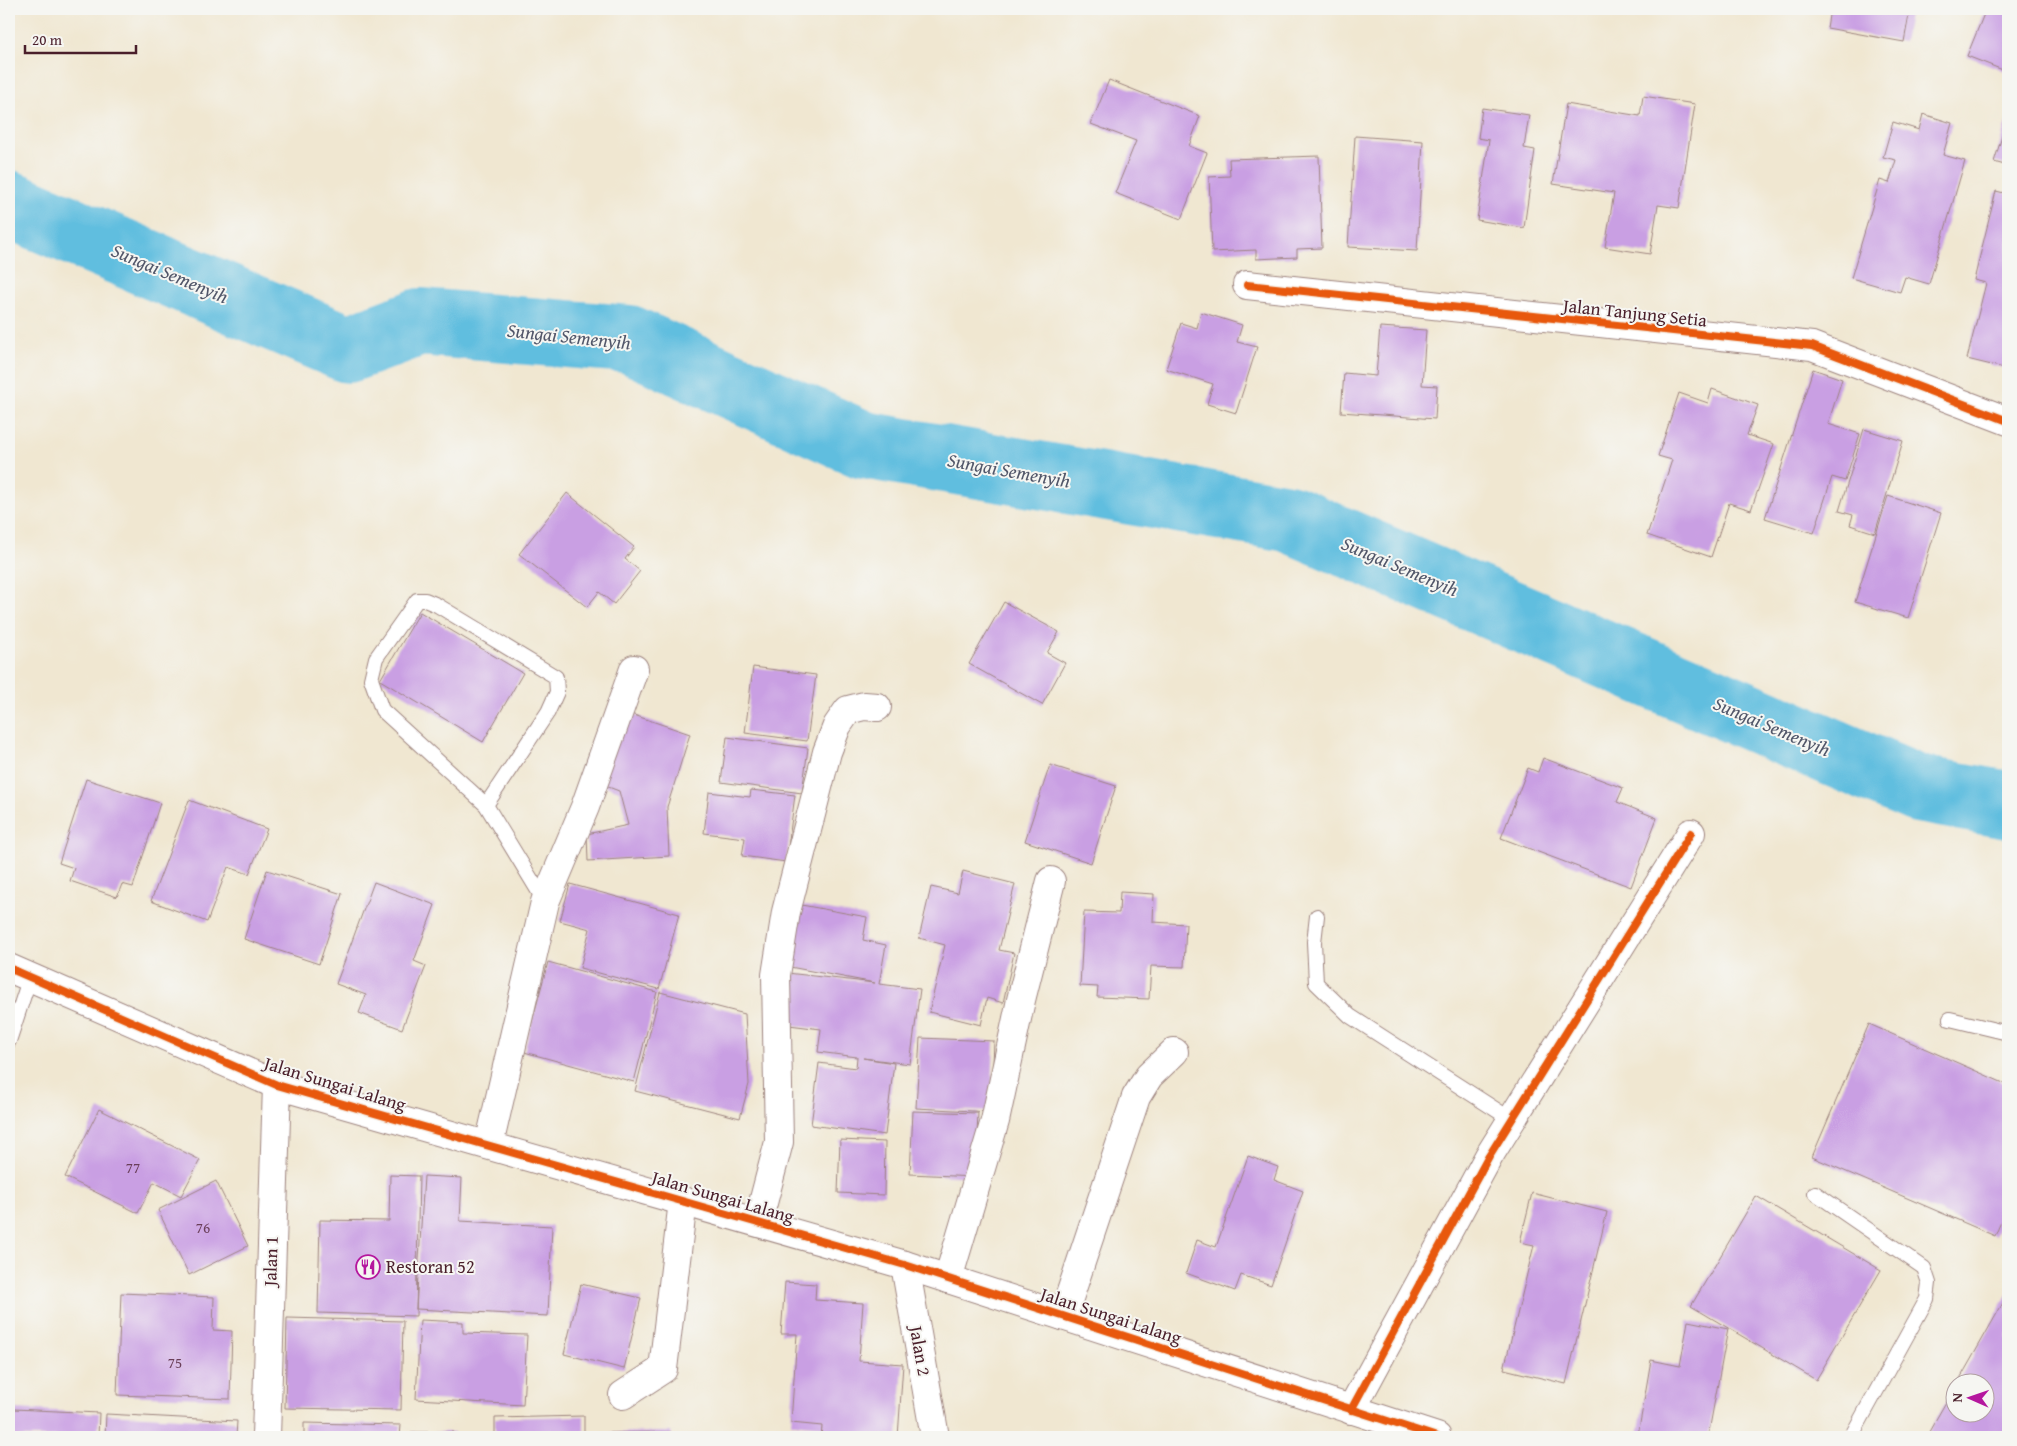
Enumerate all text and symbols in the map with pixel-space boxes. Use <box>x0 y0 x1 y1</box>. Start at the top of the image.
scale bar <box>25 22 136 54</box>
text: 20 m <box>32 29 63 50</box>
water label: Sungai Semenyih <box>107 236 233 310</box>
street label: Jalan Tanjung Setia <box>1560 291 1709 334</box>
water label: Sungai Semenyih <box>506 316 633 356</box>
water label: Sungai Semenyih <box>945 445 1073 495</box>
water label: Sungai Semenyih <box>1337 529 1463 603</box>
water label: Sungai Semenyih <box>1709 689 1835 763</box>
street label: Jalan Sungai Lalang <box>259 1049 409 1118</box>
house number: 77 <box>126 1157 140 1178</box>
street label: Jalan Sungai Lalang <box>647 1163 797 1230</box>
house number: 76 <box>196 1217 210 1238</box>
street label: Jalan 1 <box>256 1235 285 1289</box>
place label: Restoran 52 <box>386 1253 475 1280</box>
restaurant icon: Restoran 52 <box>355 1254 381 1280</box>
street label: Jalan Sungai Lalang <box>1035 1279 1185 1351</box>
street label: Jalan 2 <box>902 1322 938 1378</box>
house number: 75 <box>168 1352 182 1373</box>
north arrow <box>1944 1374 1994 1424</box>
text: N <box>1947 1392 1967 1403</box>

